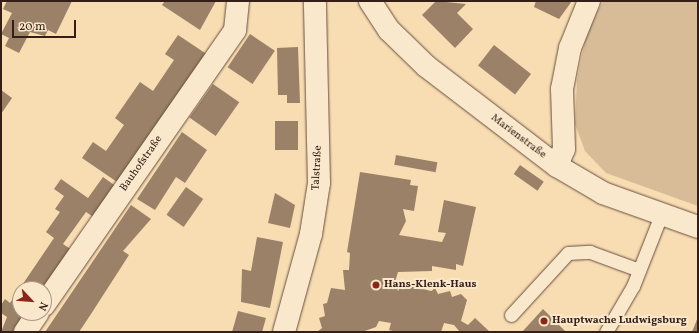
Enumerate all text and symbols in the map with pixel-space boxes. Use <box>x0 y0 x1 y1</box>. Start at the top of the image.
scale bar <box>14 12 78 38</box>
text: 20 m <box>19 19 46 35</box>
street label: Marienstraße <box>488 112 548 162</box>
street label: Bauhofstraße <box>118 134 166 194</box>
street label: Talstraße <box>310 145 326 191</box>
place label: Hans-Klenk-Haus <box>384 278 477 292</box>
marker: Hans-Klenk-Haus <box>371 280 381 290</box>
north arrow <box>12 281 52 321</box>
text: N <box>34 299 51 313</box>
place label: Hauptwache Ludwigsburg <box>552 314 687 328</box>
marker: Hauptwache Ludwigsburg <box>539 316 549 326</box>

